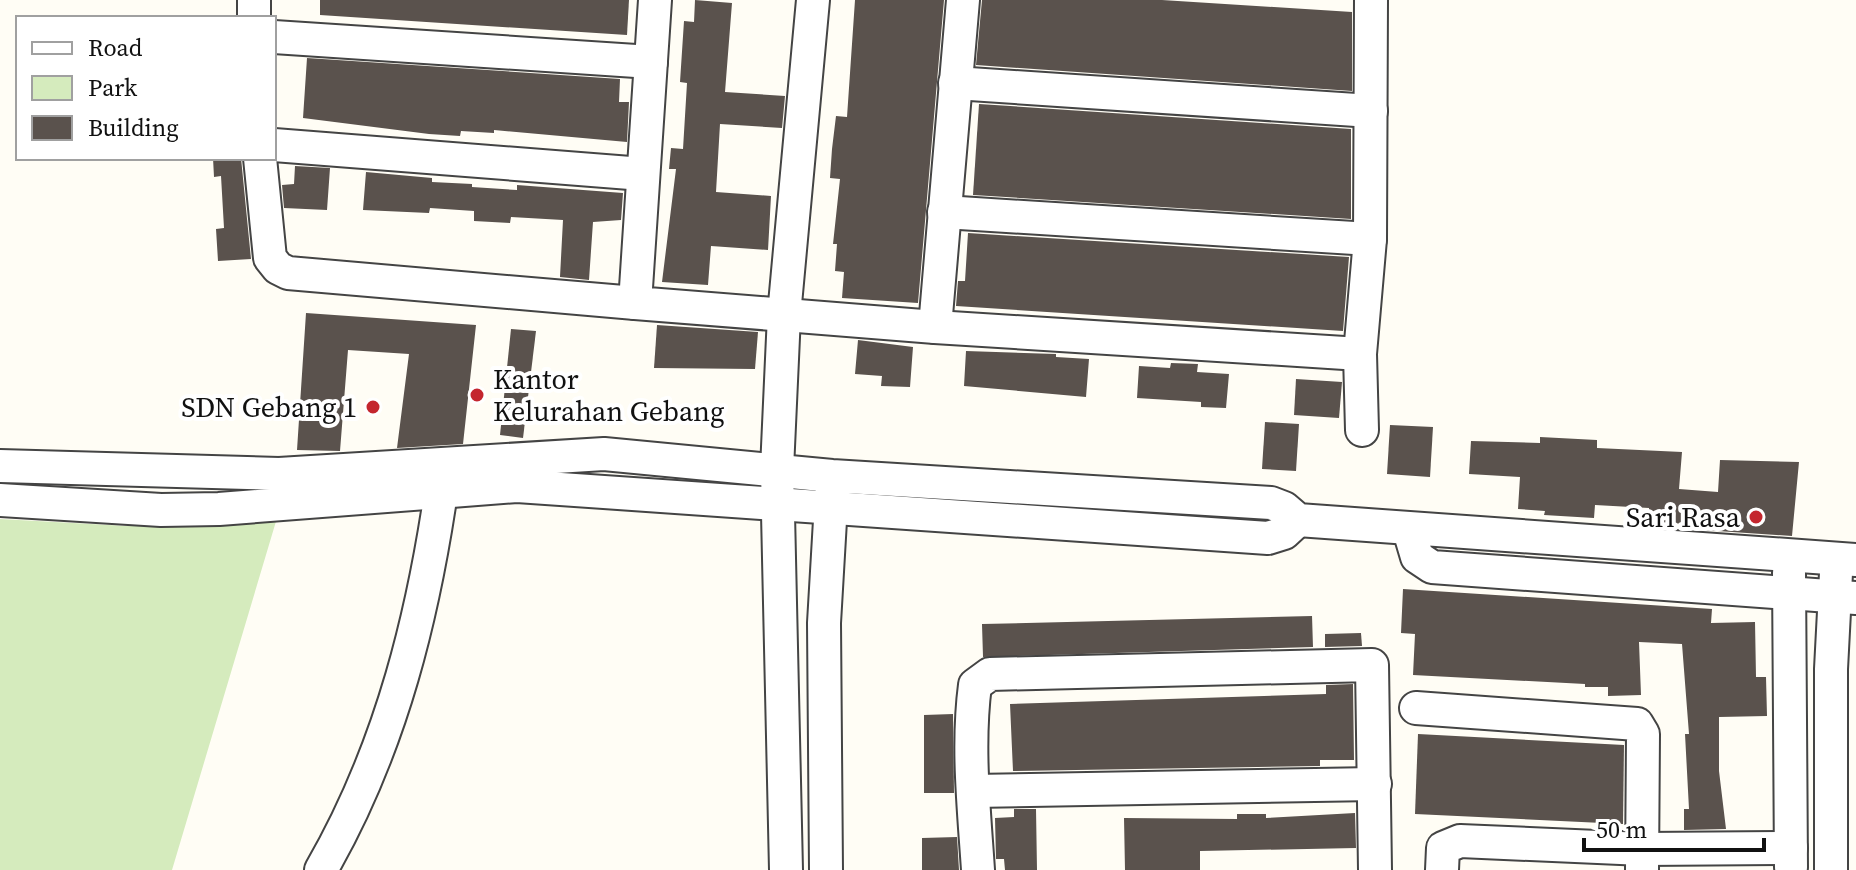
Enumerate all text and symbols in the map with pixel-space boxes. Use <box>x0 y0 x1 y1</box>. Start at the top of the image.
legend <box>16 16 276 160</box>
text: Road <box>88 31 143 64</box>
text: Park <box>88 71 138 104</box>
text: Building <box>88 111 179 144</box>
place label: Kantor Kelurahan Gebang <box>493 360 725 430</box>
marker: Kantor Kelurahan Gebang <box>468 386 486 404</box>
place label: SDN Gebang 1 <box>181 388 357 426</box>
marker: SDN Gebang 1 <box>364 398 382 416</box>
place label: Sari Rasa <box>1626 498 1741 536</box>
marker: Sari Rasa <box>1747 508 1765 526</box>
scale bar <box>1584 802 1764 852</box>
text: 50 m <box>1596 813 1647 846</box>

